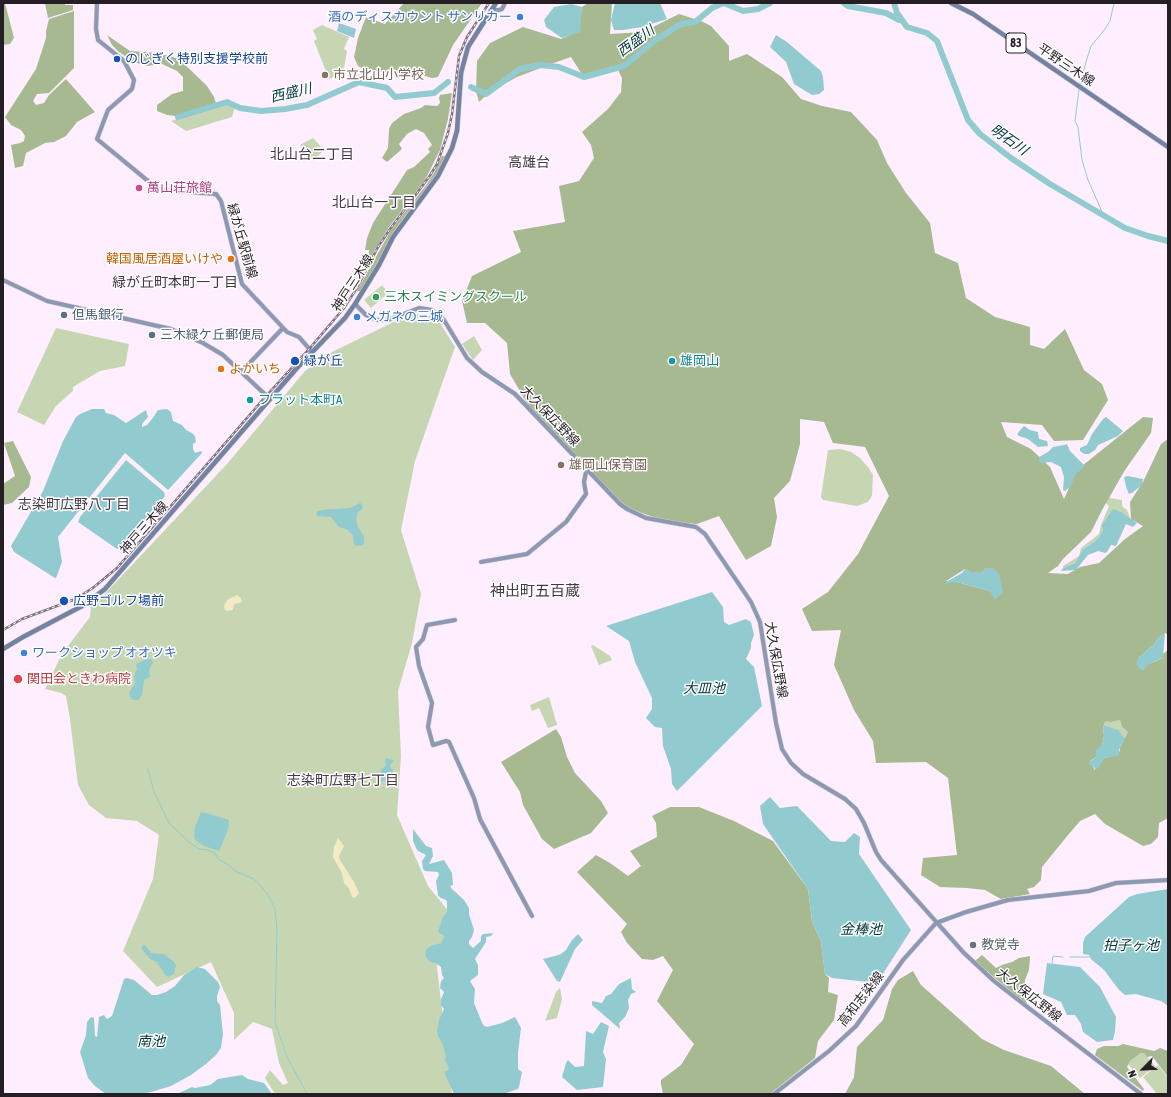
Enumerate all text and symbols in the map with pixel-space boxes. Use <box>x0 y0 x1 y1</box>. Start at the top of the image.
place label: 酒のディスカウント サンリカー <box>328 9 512 25</box>
marker: 酒のディスカウント サンリカー <box>515 12 525 22</box>
water label: 西盛川 <box>614 22 658 60</box>
road number: 83 <box>1006 33 1026 53</box>
street label: 平野三木線 <box>1035 40 1097 90</box>
place label: のじぎく特別支援学校前 <box>125 51 268 67</box>
marker: のじぎく特別支援学校前 <box>112 54 122 64</box>
place label: 市立北山小学校 <box>333 67 424 83</box>
marker: 市立北山小学校 <box>320 70 330 80</box>
water label: 西盛川 <box>269 80 313 106</box>
water label: 明石川 <box>987 121 1031 159</box>
district label: 北山台二丁目 <box>270 147 354 163</box>
district label: 高雄台 <box>508 155 550 171</box>
place label: 萬山荘旅館 <box>147 180 212 196</box>
marker: 萬山荘旅館 <box>134 183 144 193</box>
district label: 北山台一丁目 <box>332 195 416 211</box>
street label: 緑が丘駅前線 <box>224 201 260 281</box>
place label: 韓国風居酒屋いけや <box>106 251 223 267</box>
street label: 神戸三木線 <box>329 251 377 315</box>
marker: 韓国風居酒屋いけや <box>226 254 236 264</box>
district label: 緑が丘町本町一丁目 <box>112 275 238 291</box>
place label: 三木スイミングスクール <box>384 289 527 305</box>
marker: 三木スイミングスクール <box>371 292 381 302</box>
place label: 但馬銀行 <box>72 307 124 323</box>
place label: メガネの三城 <box>365 309 443 325</box>
marker: 但馬銀行 <box>59 310 69 320</box>
marker: メガネの三城 <box>352 312 362 322</box>
place label: 三木緑ケ丘郵便局 <box>160 327 264 343</box>
marker: 三木緑ケ丘郵便局 <box>147 330 157 340</box>
place label: 緑が丘 <box>304 353 343 369</box>
place label: 雄岡山 <box>680 353 719 369</box>
marker: 緑が丘 <box>289 355 301 367</box>
marker: 雄岡山 <box>667 356 677 366</box>
place label: よかいち <box>229 361 281 377</box>
marker: よかいち <box>216 364 226 374</box>
street label: 大久保広野線 <box>517 383 583 449</box>
place label: フラット本町A <box>258 392 342 408</box>
marker: フラット本町A <box>245 395 255 405</box>
place label: 雄岡山保育園 <box>569 457 647 473</box>
marker: 雄岡山保育園 <box>556 460 566 470</box>
district label: 志染町広野八丁目 <box>18 497 130 513</box>
street label: 神戸三木線 <box>117 498 171 558</box>
district label: 神出町五百蔵 <box>490 582 580 600</box>
place label: 広野ゴルフ場前 <box>73 593 164 609</box>
marker: 広野ゴルフ場前 <box>58 595 70 607</box>
street label: 大久保広野線 <box>762 620 790 700</box>
place label: ワークショップ オオツキ <box>32 645 177 661</box>
marker: ワークショップ オオツキ <box>19 648 29 658</box>
place label: 関田会ときわ病院 <box>27 671 131 687</box>
marker: 関田会ときわ病院 <box>12 673 24 685</box>
water label: 大皿池 <box>683 681 725 697</box>
district label: 志染町広野七丁目 <box>287 773 399 789</box>
water label: 金棒池 <box>840 922 882 938</box>
place label: 教覚寺 <box>981 937 1020 953</box>
water label: 拍子ヶ池 <box>1103 938 1159 954</box>
marker: 教覚寺 <box>968 940 978 950</box>
street label: 大久保広野線 <box>993 965 1065 1025</box>
street label: 高和志染線 <box>835 969 887 1029</box>
water label: 南池 <box>137 1034 165 1050</box>
north arrow <box>1123 1049 1163 1089</box>
text: N <box>1125 1068 1139 1079</box>

